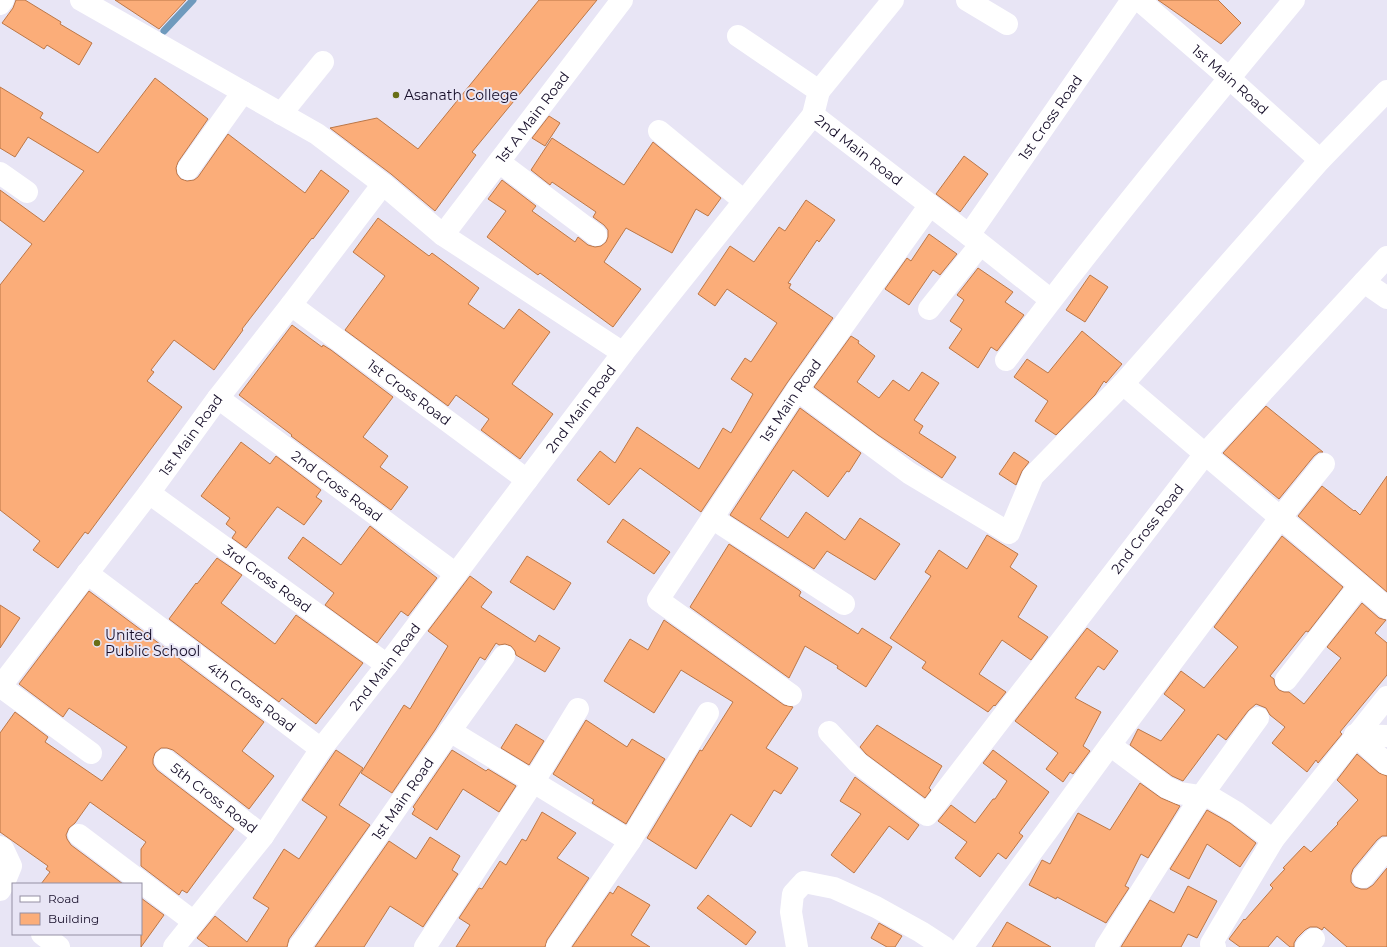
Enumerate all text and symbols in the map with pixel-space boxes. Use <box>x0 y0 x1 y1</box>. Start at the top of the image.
street label: 1st Main Road <box>1188 41 1272 118</box>
street label: 1st A Main Road <box>492 68 573 167</box>
street label: 1st Cross Road <box>1015 72 1086 163</box>
place label: Asanath College <box>404 86 518 104</box>
marker: Asanath College <box>391 90 401 100</box>
street label: 2nd Main Road <box>811 111 906 189</box>
street label: 1st Cross Road <box>364 356 454 429</box>
street label: 1st Main Road <box>756 356 825 445</box>
street label: 2nd Main Road <box>542 361 620 456</box>
street label: 1st Main Road <box>155 391 227 480</box>
street label: 2nd Cross Road <box>288 446 386 526</box>
street label: 2nd Cross Road <box>1107 480 1188 577</box>
street label: 3rd Cross Road <box>220 541 315 616</box>
street label: 2nd Main Road <box>346 620 424 714</box>
place label: United Public School <box>105 626 200 660</box>
marker: United Public School <box>92 638 102 648</box>
street label: 4th Cross Road <box>204 658 299 736</box>
street label: 1st Main Road <box>368 754 438 844</box>
street label: 5th Cross Road <box>167 759 261 837</box>
legend <box>12 883 142 935</box>
text: Road <box>48 891 79 906</box>
text: Building <box>48 911 99 926</box>

